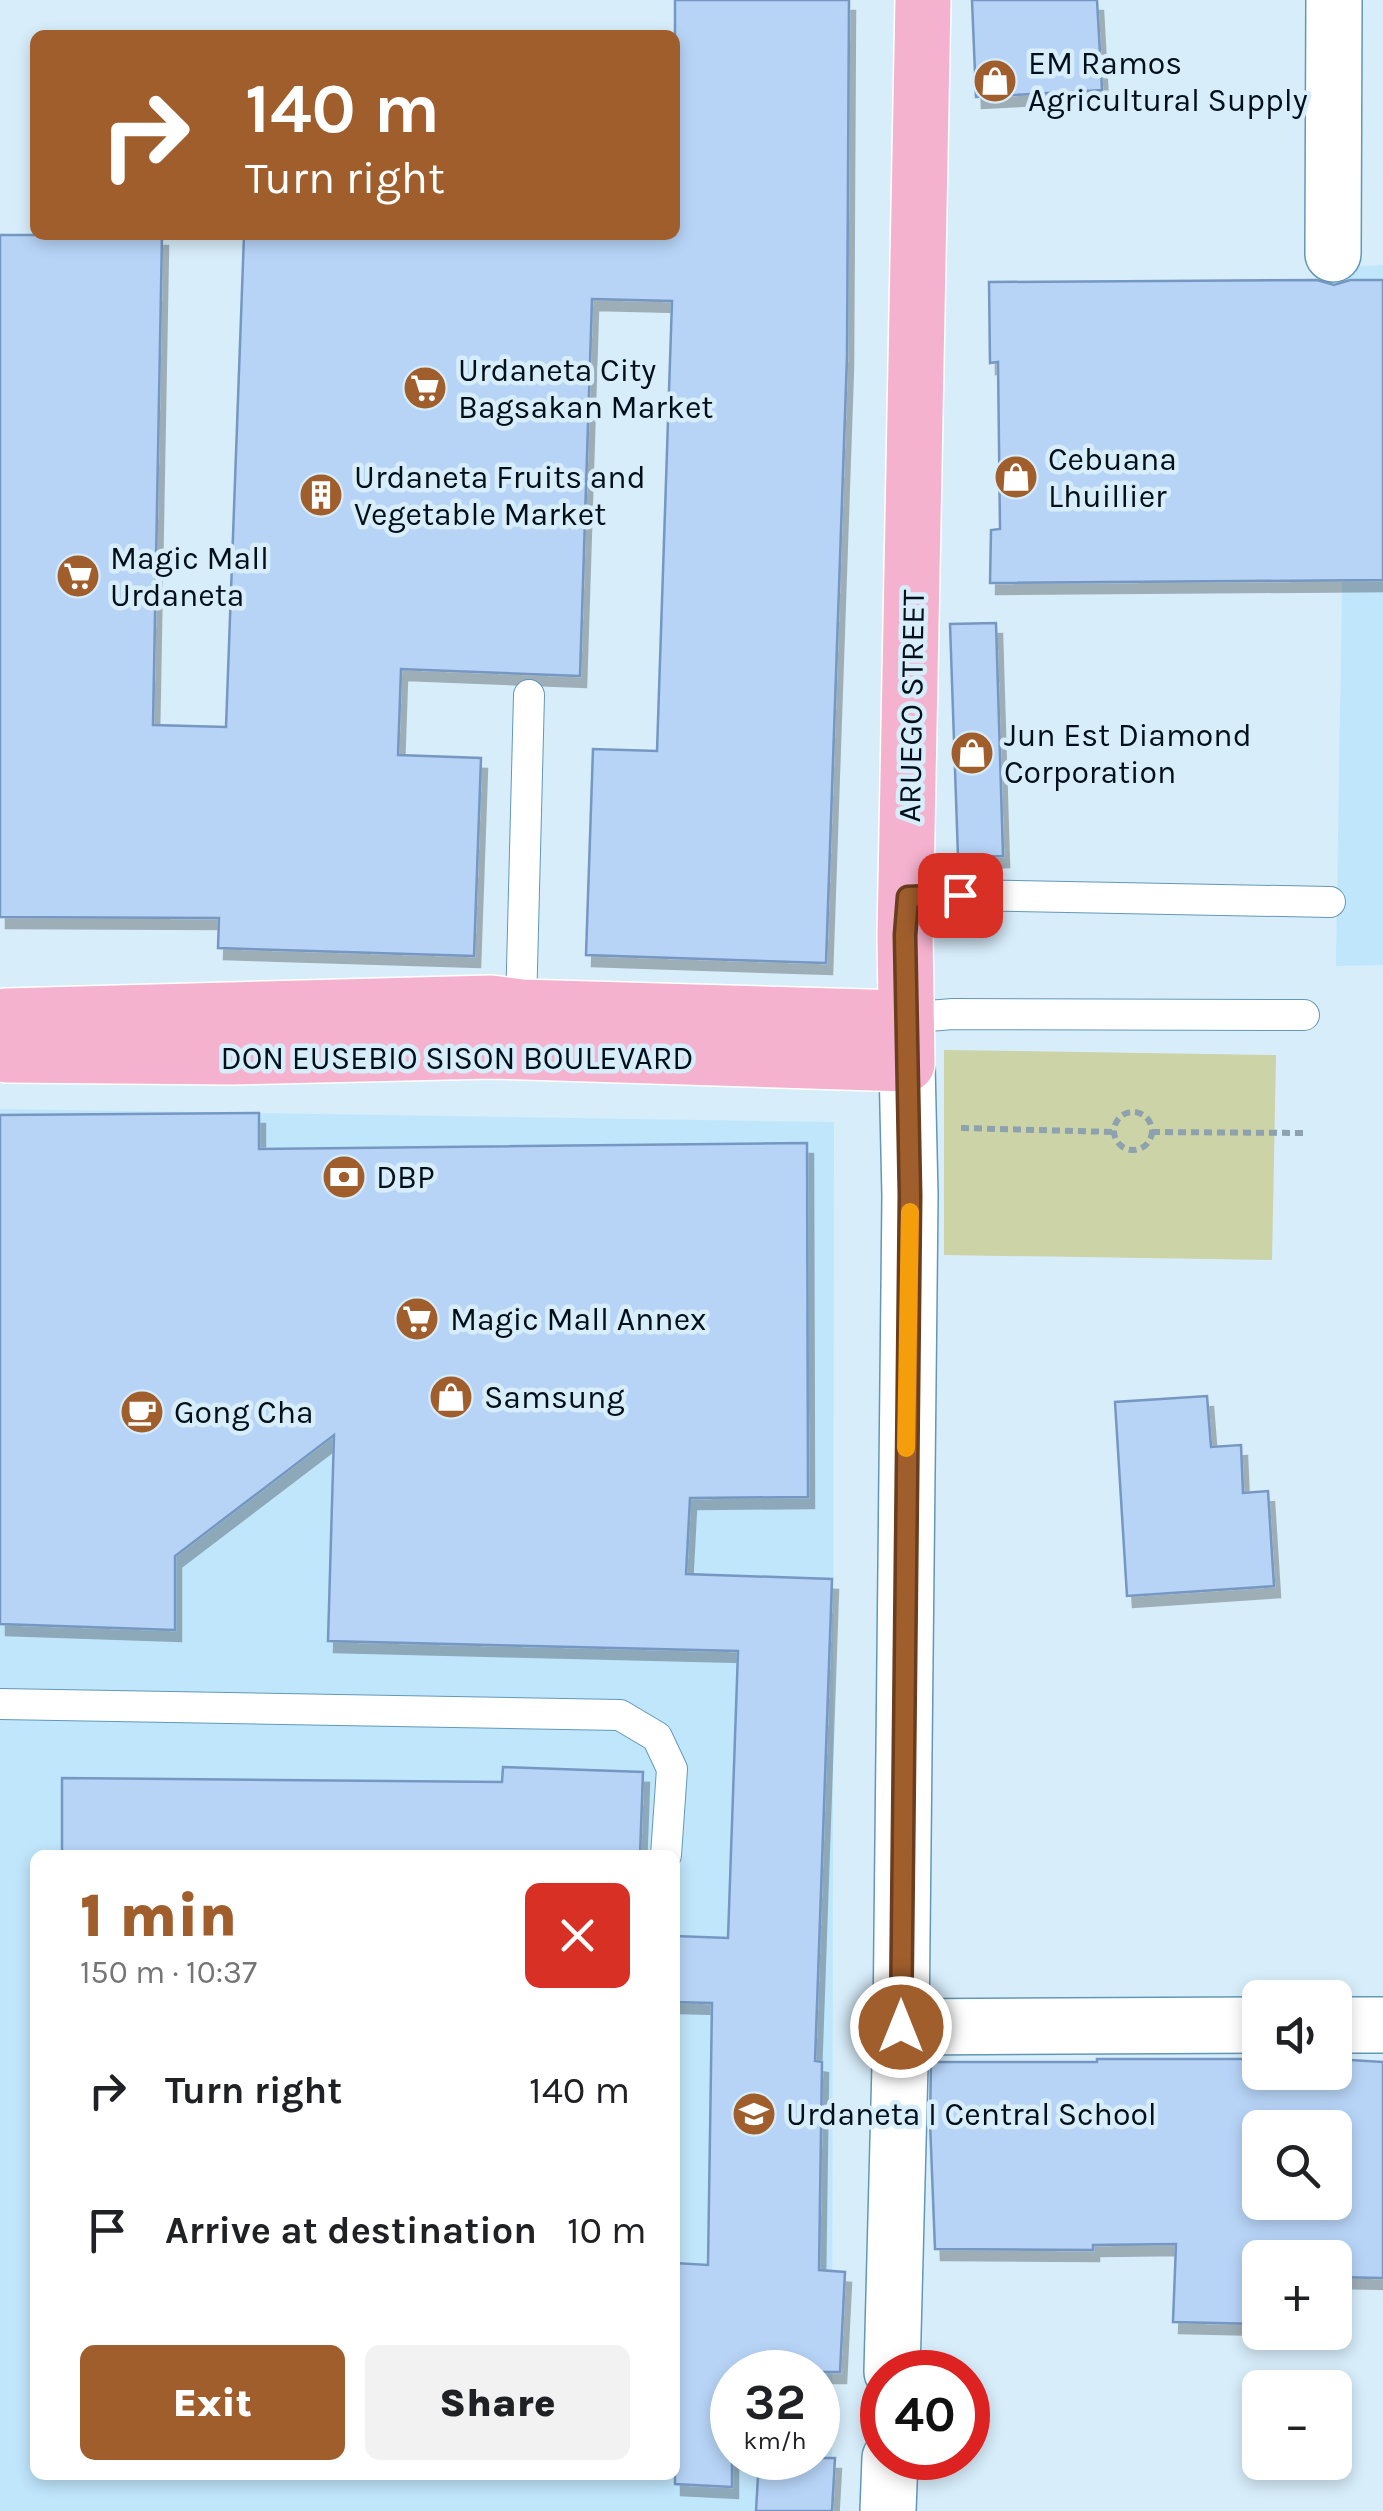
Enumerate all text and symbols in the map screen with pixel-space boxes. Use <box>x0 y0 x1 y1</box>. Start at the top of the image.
place label: EM Ramos Agricultural Supply <box>1028 45 1308 119</box>
shop icon: EM Ramos Agricultural Supply <box>972 58 1018 104</box>
text: 140 m <box>245 68 440 150</box>
icon: right <box>80 70 210 200</box>
text: Turn right <box>245 152 445 204</box>
place label: Urdaneta City Bagsakan Market <box>458 352 713 426</box>
supermarket icon: Urdaneta City Bagsakan Market <box>402 365 448 411</box>
place label: Cebuana Lhuillier <box>1048 441 1177 515</box>
shop icon: Cebuana Lhuillier <box>993 454 1039 500</box>
place label: Urdaneta Fruits and Vegetable Market <box>354 459 646 533</box>
building icon: Urdaneta Fruits and Vegetable Market <box>298 472 344 518</box>
place label: Magic Mall Urdaneta <box>110 540 269 614</box>
supermarket icon: Magic Mall Urdaneta <box>55 553 101 599</box>
street label: ARUEGO STREET <box>891 589 932 823</box>
place label: Jun Est Diamond Corporation <box>1004 717 1252 791</box>
shop icon: Jun Est Diamond Corporation <box>949 730 995 776</box>
pin <box>918 853 1003 938</box>
icon: arrive <box>933 868 988 923</box>
street label: DON EUSEBIO SISON BOULEVARD <box>221 1040 693 1077</box>
bank icon: DBP <box>321 1154 367 1200</box>
place label: DBP <box>376 1159 435 1196</box>
supermarket icon: Magic Mall Annex <box>394 1296 440 1342</box>
place label: Magic Mall Annex <box>450 1301 706 1338</box>
shop icon: Samsung <box>428 1374 474 1420</box>
place label: Samsung <box>484 1379 624 1416</box>
cafe icon: Gong Cha <box>119 1389 165 1435</box>
place label: Gong Cha <box>174 1394 314 1431</box>
text: 1 min <box>80 1881 237 1951</box>
button: close <box>525 1883 630 1988</box>
text: 150 m · 10:37 <box>80 1954 257 1991</box>
position arrow <box>849 1975 953 2079</box>
map controls <box>1242 1980 1352 2480</box>
button: sound <box>1242 1980 1352 2090</box>
icon: right <box>80 2063 135 2118</box>
text: Turn right <box>165 2068 342 2113</box>
text: 140 m <box>529 2068 630 2113</box>
school or university icon: Urdaneta I Central School <box>731 2091 777 2137</box>
place label: Urdaneta I Central School <box>786 2096 1157 2133</box>
button: search <box>1242 2110 1352 2220</box>
icon: arrive <box>80 2203 135 2258</box>
text: Arrive at destination <box>165 2208 537 2253</box>
text: 10 m <box>567 2208 647 2253</box>
button: + <box>1242 2240 1352 2350</box>
button: Exit <box>80 2345 345 2460</box>
button: Share <box>365 2345 630 2460</box>
speed limit sign: 40 <box>860 2350 990 2480</box>
button: − <box>1242 2370 1352 2480</box>
text: 32 <box>744 2373 806 2432</box>
text: km/h <box>743 2426 807 2455</box>

